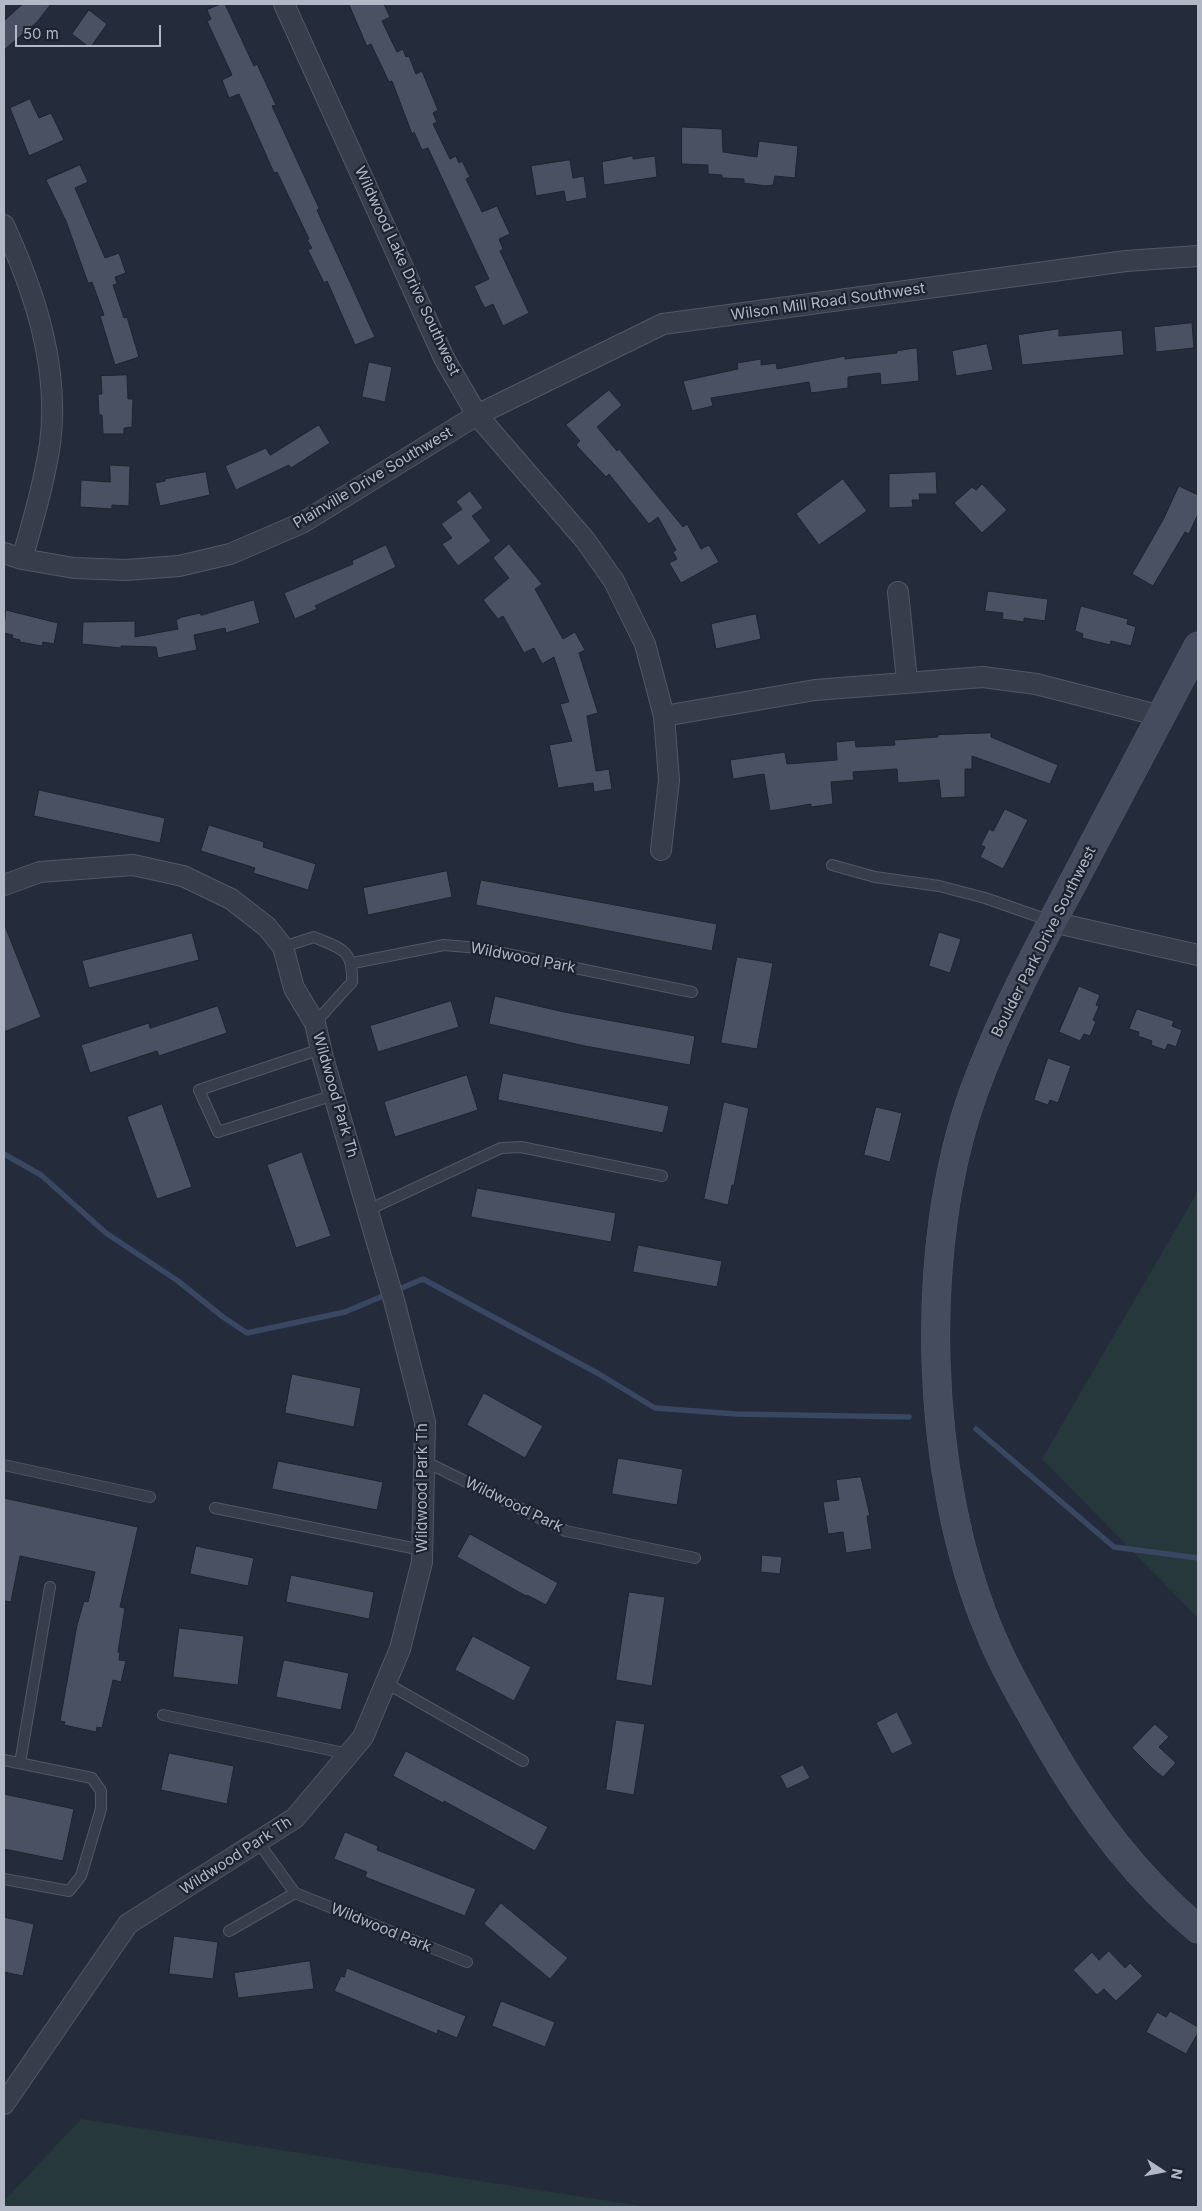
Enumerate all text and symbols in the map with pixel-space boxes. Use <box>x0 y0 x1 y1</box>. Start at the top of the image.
scale bar <box>18 15 164 47</box>
text: 50 m <box>23 24 59 43</box>
street label: Wildwood Lake Drive Southwest <box>351 164 463 378</box>
street label: Wilson Mill Road Southwest <box>730 279 926 325</box>
street label: Plainville Drive Southwest <box>290 423 456 533</box>
street label: Boulder Park Drive Southwest <box>988 844 1100 1040</box>
street label: Wildwood Park <box>469 939 577 977</box>
street label: Wildwood Park Th <box>308 1030 362 1160</box>
street label: Wildwood Park Th <box>413 1423 431 1553</box>
street label: Wildwood Park <box>462 1474 566 1536</box>
street label: Wildwood Park Th <box>177 1813 295 1899</box>
street label: Wildwood Park <box>328 1900 434 1956</box>
north arrow <box>1137 2146 1187 2196</box>
text: N <box>1168 2167 1187 2181</box>

